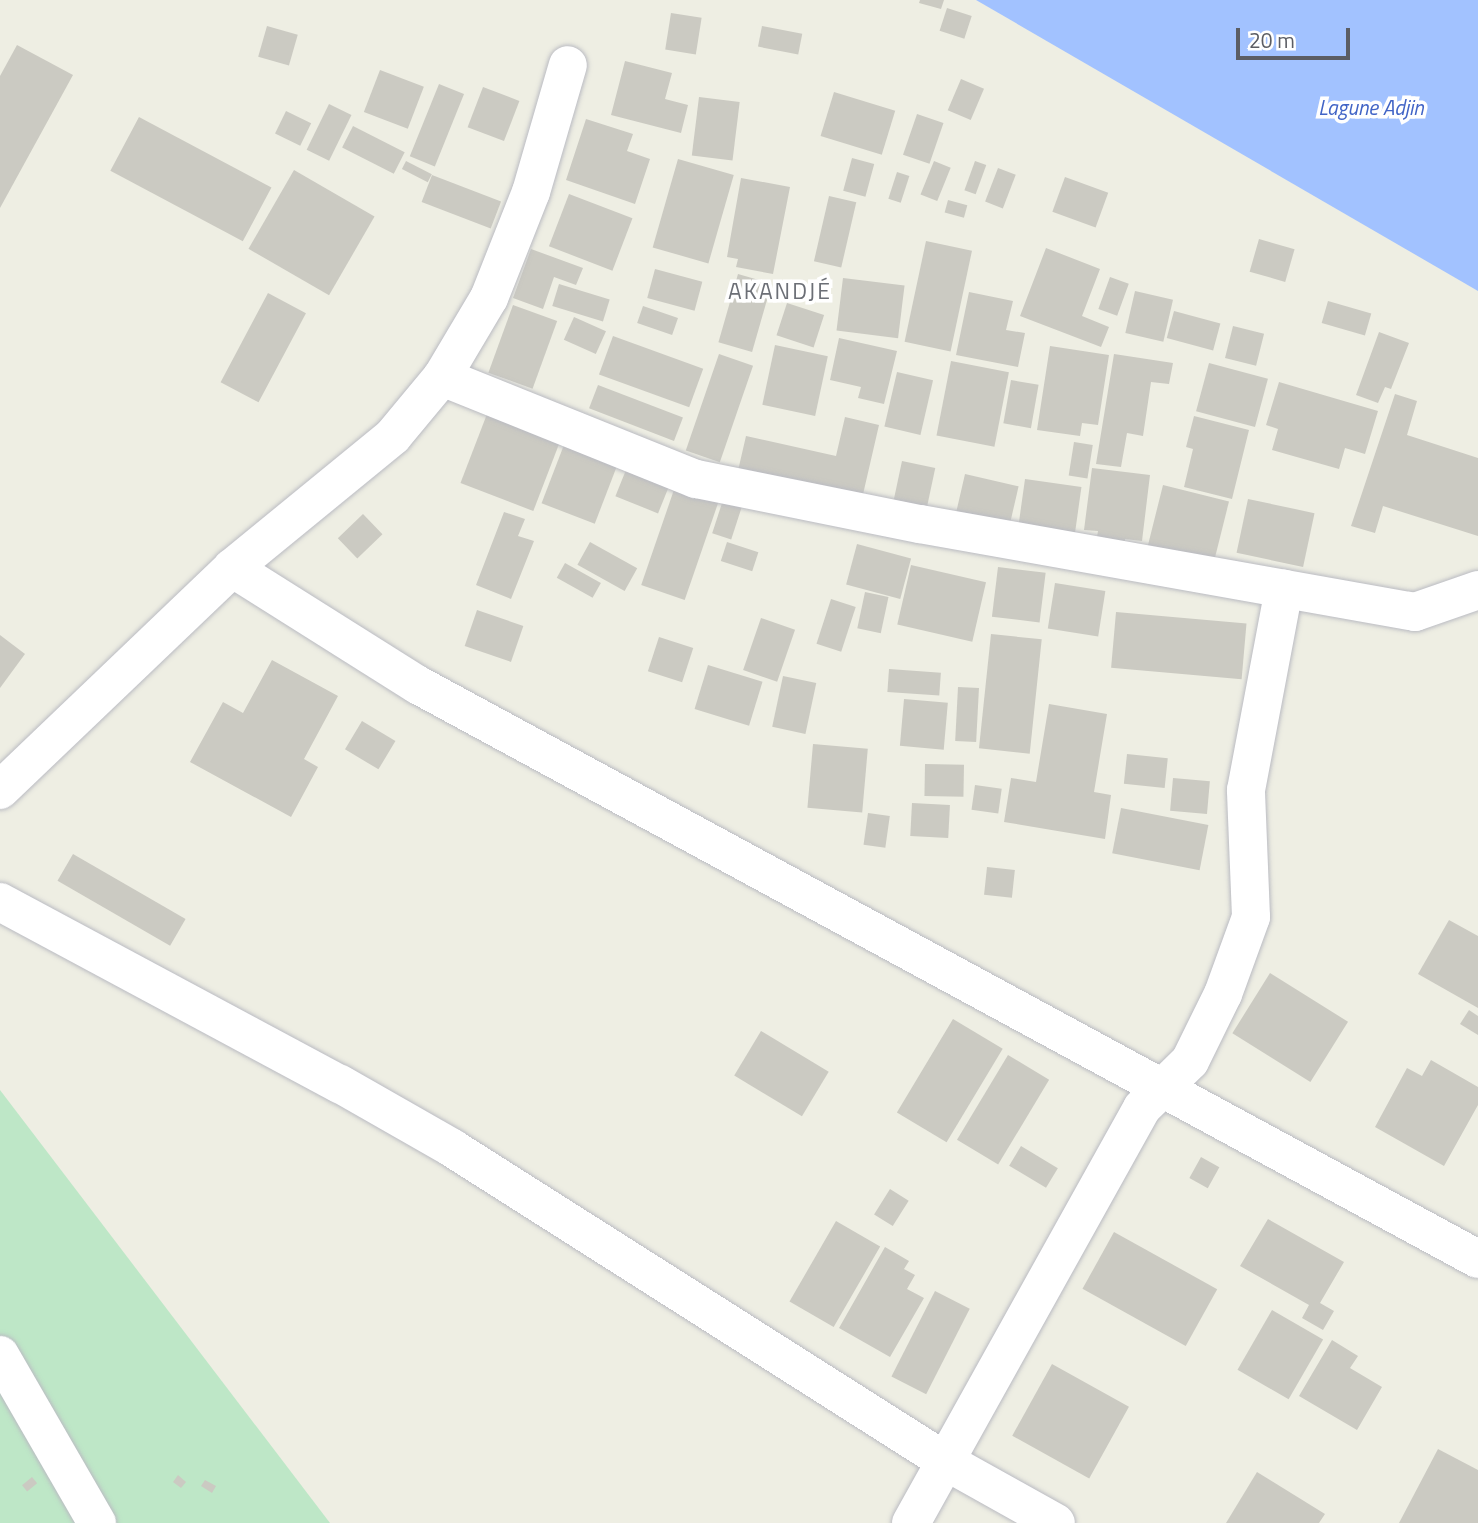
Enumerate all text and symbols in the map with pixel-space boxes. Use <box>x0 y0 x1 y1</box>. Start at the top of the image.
scale bar <box>1240 14 1354 58</box>
text: 20 m <box>1249 24 1295 56</box>
water label: Lagune Adjin <box>1318 94 1424 120</box>
district label: AKANDJÉ <box>729 277 831 305</box>

